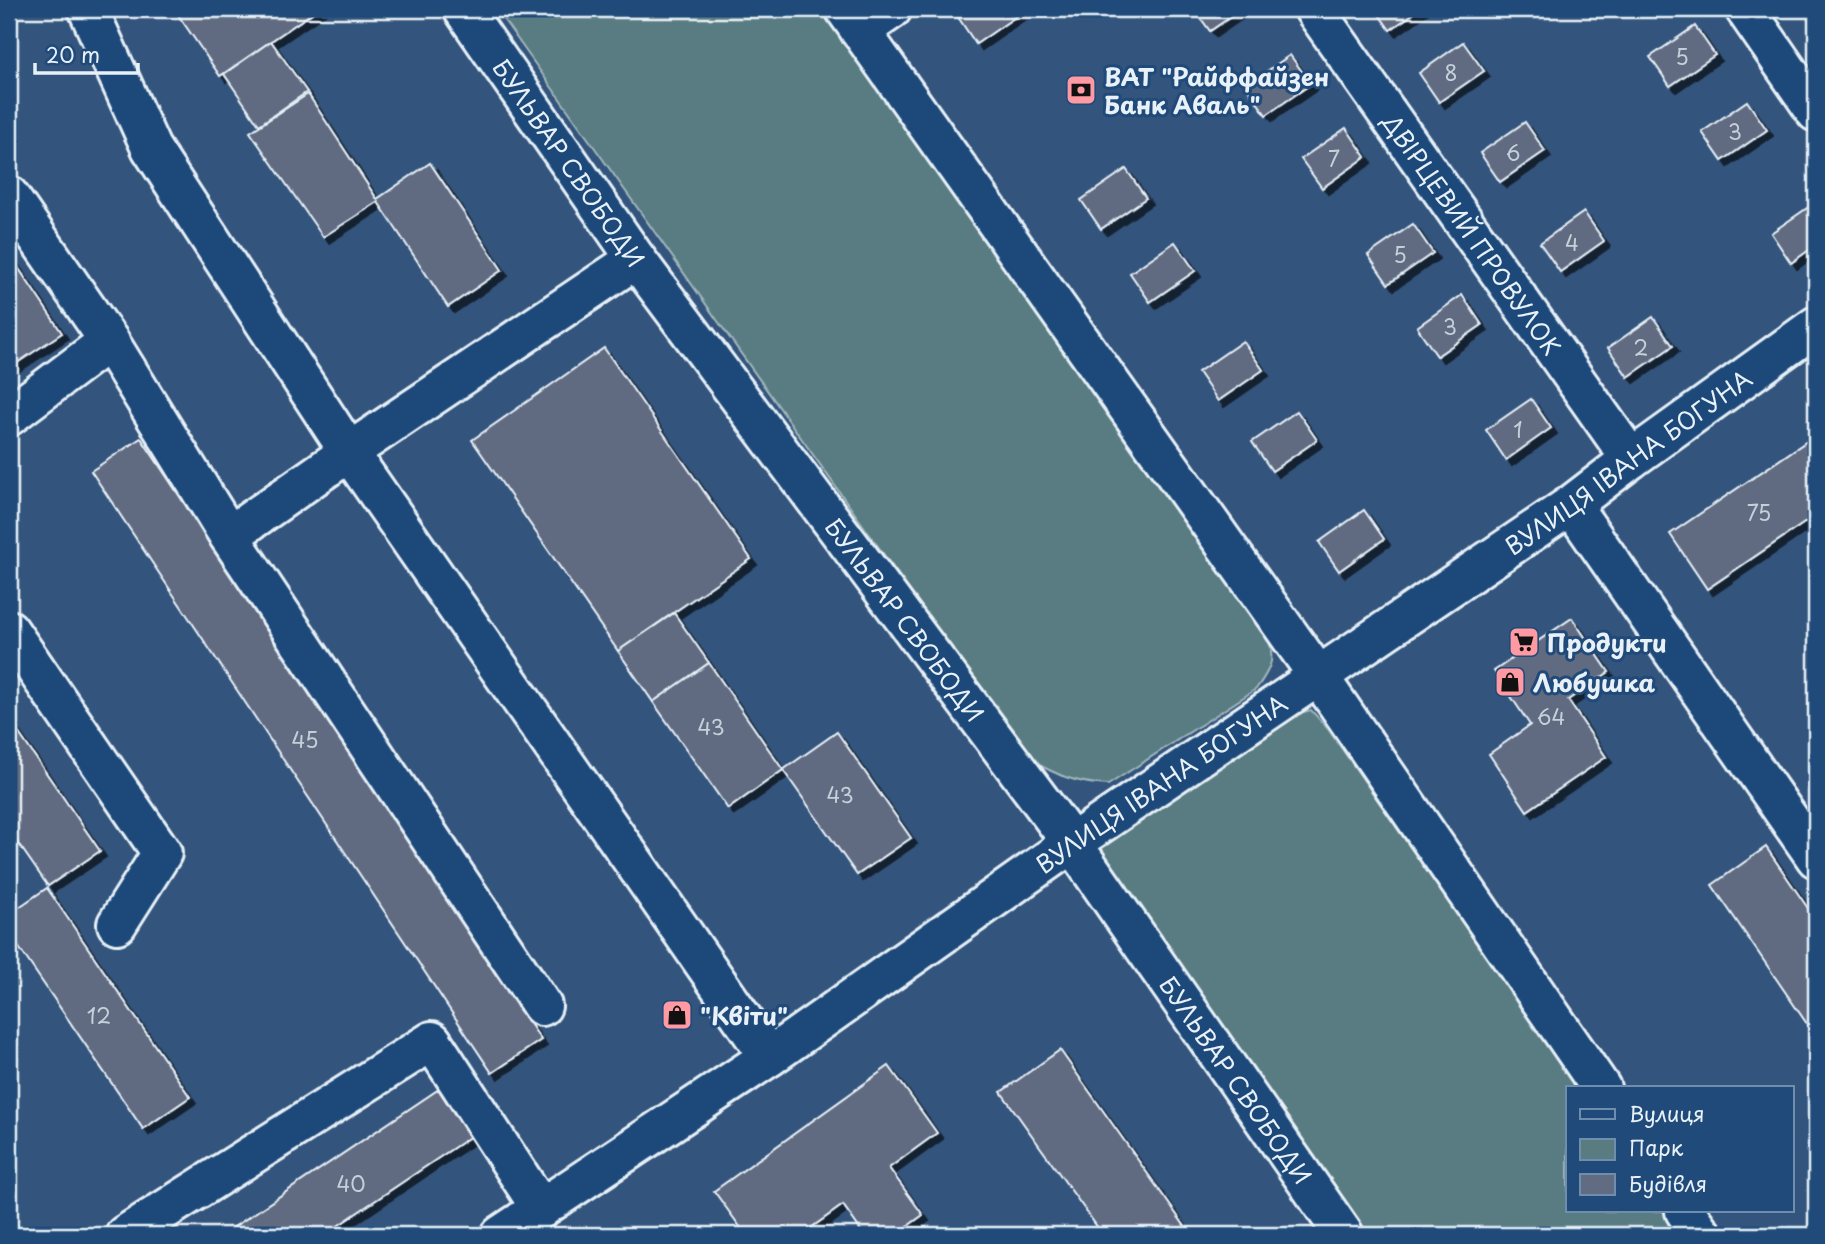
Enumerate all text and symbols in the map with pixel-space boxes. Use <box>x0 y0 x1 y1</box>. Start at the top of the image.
scale bar <box>35 32 138 76</box>
text: 20 m <box>46 38 100 70</box>
house number: 5 <box>1675 40 1689 72</box>
street label: БУЛЬВАР СВОБОДИ <box>485 51 654 274</box>
house number: 8 <box>1444 56 1458 88</box>
place label: ВАТ "Райффайзен Банк Аваль" <box>1104 58 1329 122</box>
bank icon: ВАТ "Райффайзен Банк Аваль" <box>1064 73 1098 107</box>
street label: ДВІРЦЕВИЙ ПРОВУЛОК <box>1374 105 1570 362</box>
house number: 3 <box>1728 115 1742 147</box>
house number: 6 <box>1506 136 1520 168</box>
house number: 7 <box>1328 142 1340 174</box>
house number: 4 <box>1565 226 1579 258</box>
house number: 5 <box>1393 238 1407 270</box>
house number: 3 <box>1443 310 1457 342</box>
house number: 2 <box>1634 331 1648 363</box>
street label: ВУЛИЦЯ ІВАНА БОГУНА <box>1497 360 1759 563</box>
house number: 1 <box>1513 413 1523 445</box>
house number: 75 <box>1747 496 1771 528</box>
street label: БУЛЬВАР СВОБОДИ <box>817 510 993 729</box>
place label: Продукти <box>1547 624 1667 660</box>
supermarket icon: Продукти <box>1507 625 1541 659</box>
place label: Любушка <box>1533 664 1656 700</box>
shop icon: Любушка <box>1493 665 1527 699</box>
street label: ВУЛИЦЯ ІВАНА БОГУНА <box>1028 685 1294 882</box>
house number: 64 <box>1537 700 1565 732</box>
house number: 43 <box>697 710 725 742</box>
house number: 45 <box>292 723 318 755</box>
house number: 43 <box>826 778 854 810</box>
street label: БУЛЬВАР СВОБОДИ <box>1151 968 1321 1191</box>
place label: "Квіти" <box>700 997 788 1033</box>
shop icon: "Квіти" <box>660 998 694 1032</box>
house number: 12 <box>87 999 111 1031</box>
legend <box>1566 1086 1794 1212</box>
text: Вулиця <box>1629 1097 1705 1129</box>
text: Парк <box>1629 1131 1684 1163</box>
house number: 40 <box>336 1167 366 1199</box>
text: Будівля <box>1629 1167 1707 1199</box>

